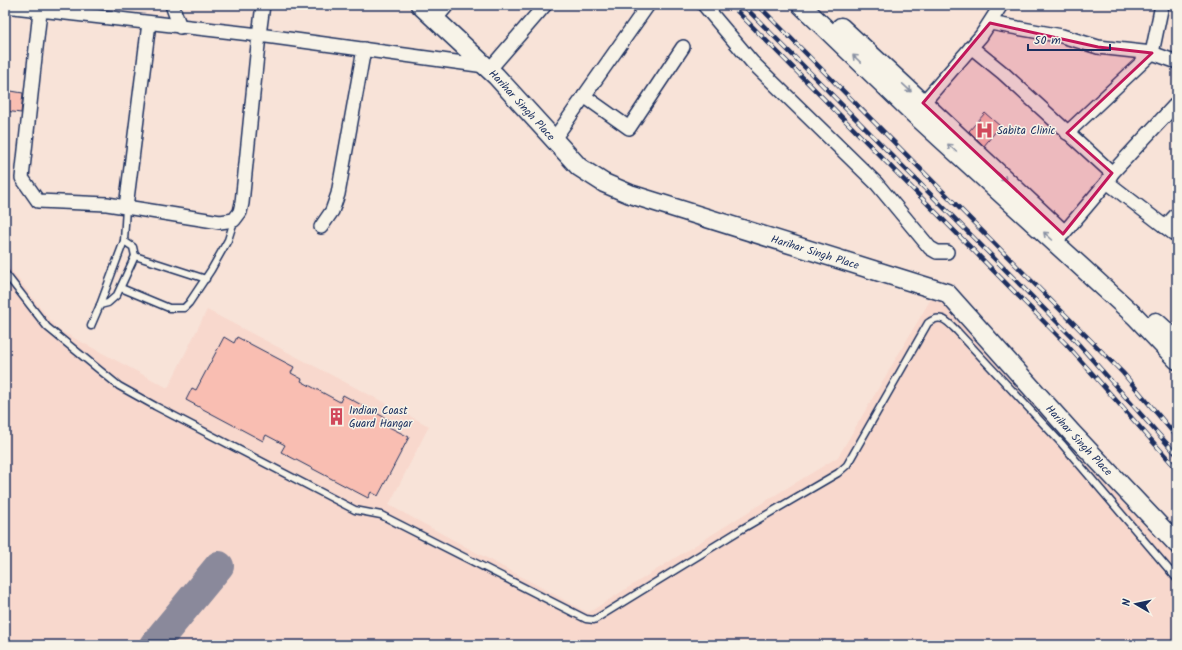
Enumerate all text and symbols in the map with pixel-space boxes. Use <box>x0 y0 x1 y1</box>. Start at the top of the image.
scale bar <box>1028 26 1110 52</box>
text: 50 m <box>1034 31 1061 50</box>
one-way arrow <box>852 54 862 64</box>
street label: Harihar Singh Place <box>484 66 559 145</box>
one-way arrow <box>902 83 913 92</box>
hospital icon: Sabita Clinic <box>974 120 994 140</box>
place label: Sabita Clinic <box>997 122 1056 140</box>
one-way arrow <box>946 144 957 153</box>
one-way arrow <box>997 172 1007 181</box>
street label: Harihar Singh Place <box>768 231 861 275</box>
one-way arrow <box>1043 232 1053 241</box>
street label: Harihar Singh Place <box>1041 401 1116 481</box>
place label: Indian Coast Guard Hangar <box>349 402 413 433</box>
building icon: Indian Coast Guard Hangar <box>326 406 346 426</box>
north arrow <box>1116 584 1156 624</box>
text: N <box>1118 598 1137 607</box>

